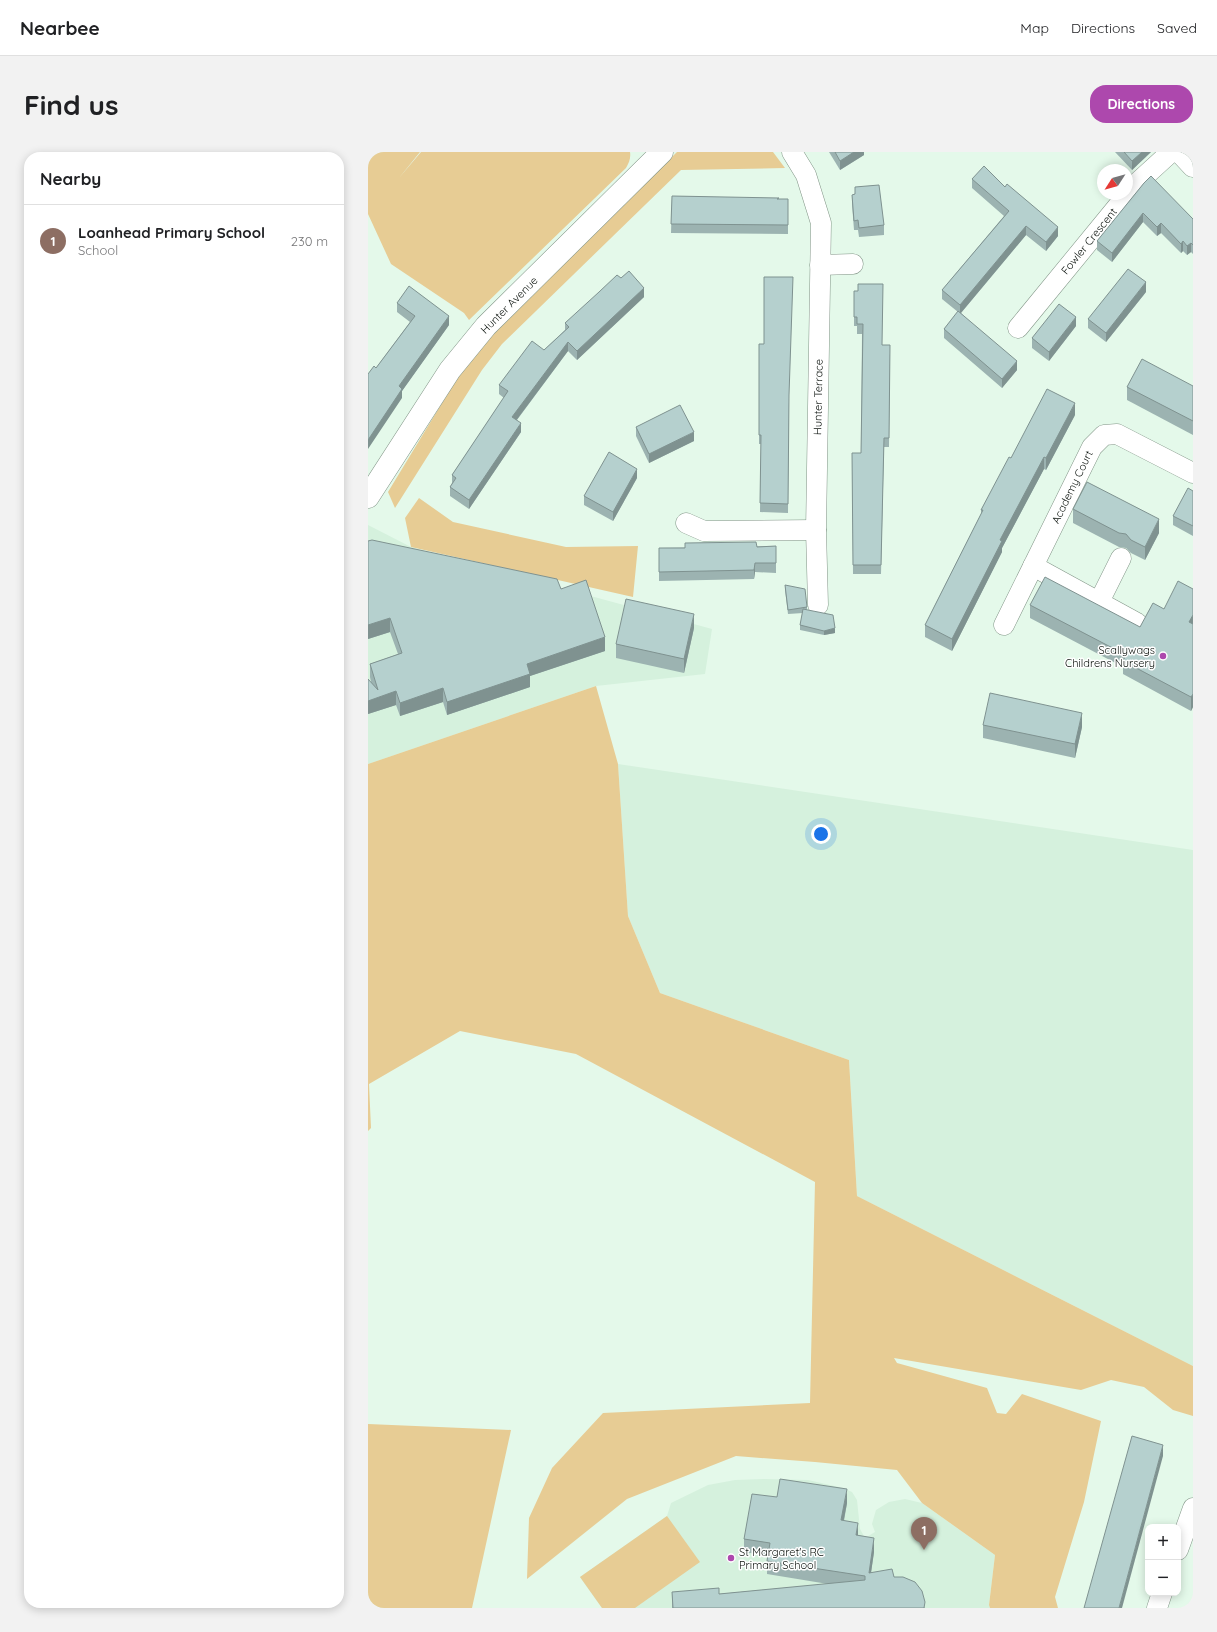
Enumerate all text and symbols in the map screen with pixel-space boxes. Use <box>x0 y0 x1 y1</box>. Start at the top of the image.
text: Nearbee <box>20 16 100 40</box>
text: Map <box>1020 19 1049 37</box>
text: Directions <box>1071 19 1135 37</box>
text: Saved <box>1157 19 1197 37</box>
button: Directions <box>1090 85 1193 123</box>
text: Find us <box>24 87 118 122</box>
north arrow <box>1097 164 1133 200</box>
text: Nearby <box>40 168 101 189</box>
street label: Fowler Crescent <box>1058 205 1120 277</box>
text: Loanhead Primary School <box>78 223 265 242</box>
text: 1 <box>50 233 56 249</box>
text: 230 m <box>291 233 328 249</box>
text: School <box>78 242 118 258</box>
street label: Hunter Avenue <box>477 273 541 337</box>
street label: Hunter Terrace <box>810 359 826 435</box>
street label: Academy Court <box>1048 448 1096 526</box>
place label: Scallywags Childrens Nursery <box>1065 643 1155 670</box>
marker: Scallywags Childrens Nursery <box>1158 651 1168 661</box>
your location <box>811 824 831 844</box>
pin: 1 <box>911 1517 937 1550</box>
map controls <box>1145 1524 1181 1596</box>
button: + <box>1145 1524 1181 1560</box>
place label: St Margaret's RC Primary School <box>739 1545 824 1572</box>
marker: St Margaret's RC Primary School <box>726 1553 736 1563</box>
button: − <box>1145 1560 1181 1596</box>

